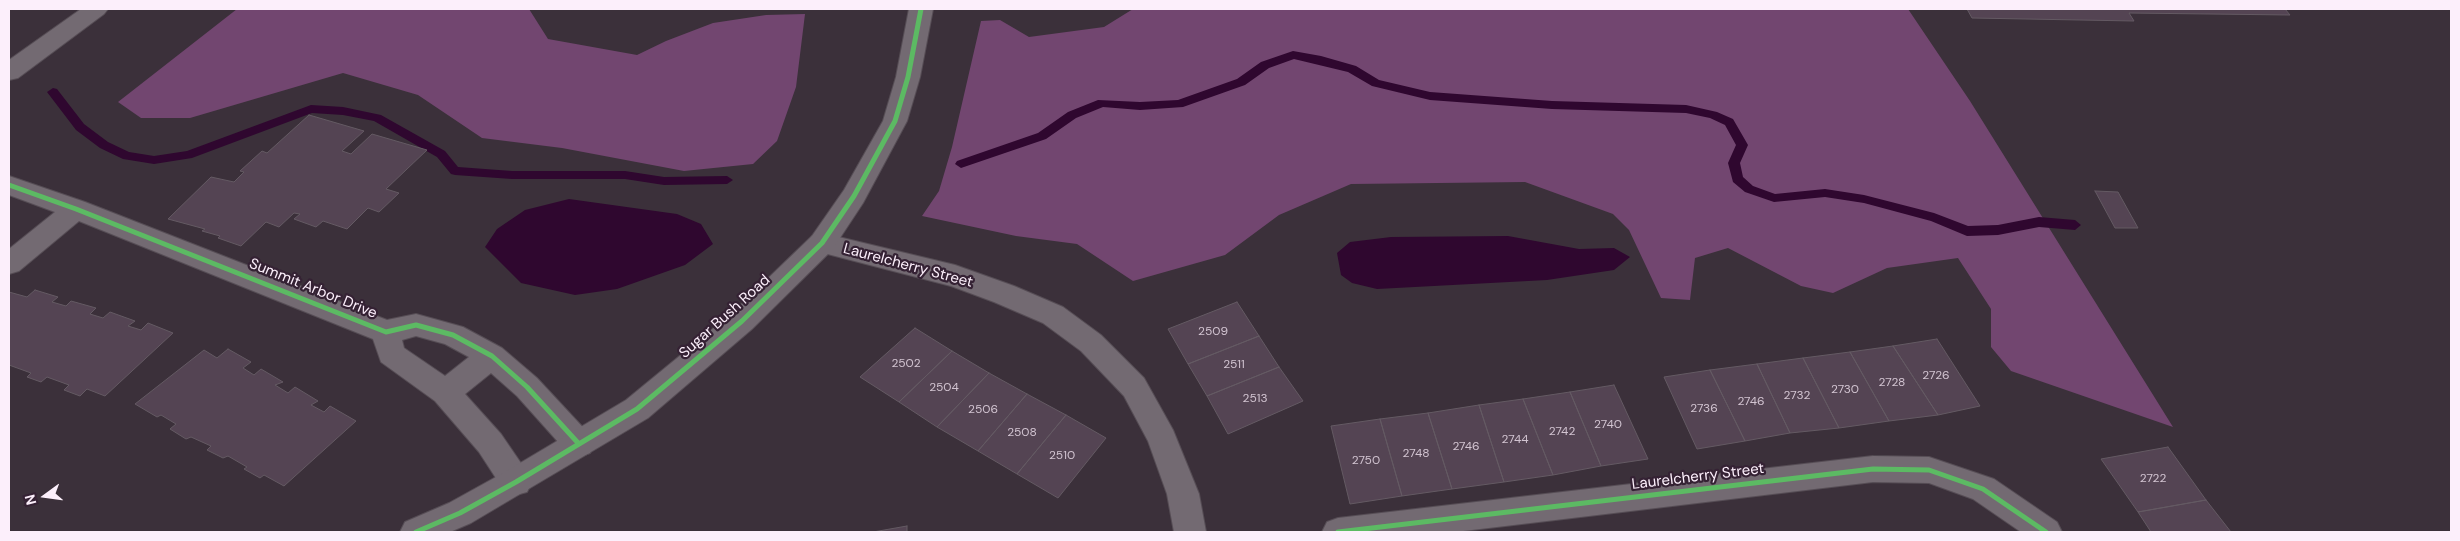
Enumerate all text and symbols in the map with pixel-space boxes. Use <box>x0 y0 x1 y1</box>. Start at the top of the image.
street label: Laurelcherry Street <box>841 240 975 292</box>
street label: Summit Arbor Drive <box>246 255 380 323</box>
street label: Sugar Bush Road <box>676 271 774 363</box>
house number: 2509 <box>1198 325 1228 339</box>
house number: 2502 <box>891 357 921 371</box>
house number: 2511 <box>1223 358 1245 372</box>
house number: 2726 <box>1922 369 1950 383</box>
house number: 2728 <box>1879 376 1905 390</box>
house number: 2504 <box>929 381 959 395</box>
house number: 2730 <box>1831 383 1859 397</box>
house number: 2732 <box>1784 389 1810 403</box>
house number: 2513 <box>1242 392 1268 406</box>
house number: 2746 <box>1737 395 1765 409</box>
house number: 2736 <box>1690 402 1718 416</box>
house number: 2506 <box>968 403 998 417</box>
house number: 2740 <box>1594 418 1622 432</box>
house number: 2742 <box>1549 425 1575 439</box>
house number: 2508 <box>1007 426 1037 440</box>
house number: 2744 <box>1502 433 1528 447</box>
house number: 2746 <box>1452 440 1480 454</box>
house number: 2748 <box>1403 447 1429 461</box>
house number: 2510 <box>1049 449 1075 463</box>
house number: 2750 <box>1352 454 1380 468</box>
street label: Laurelcherry Street <box>1631 460 1765 494</box>
north arrow <box>20 471 70 521</box>
house number: 2722 <box>2140 472 2166 486</box>
text: N <box>20 492 40 507</box>

